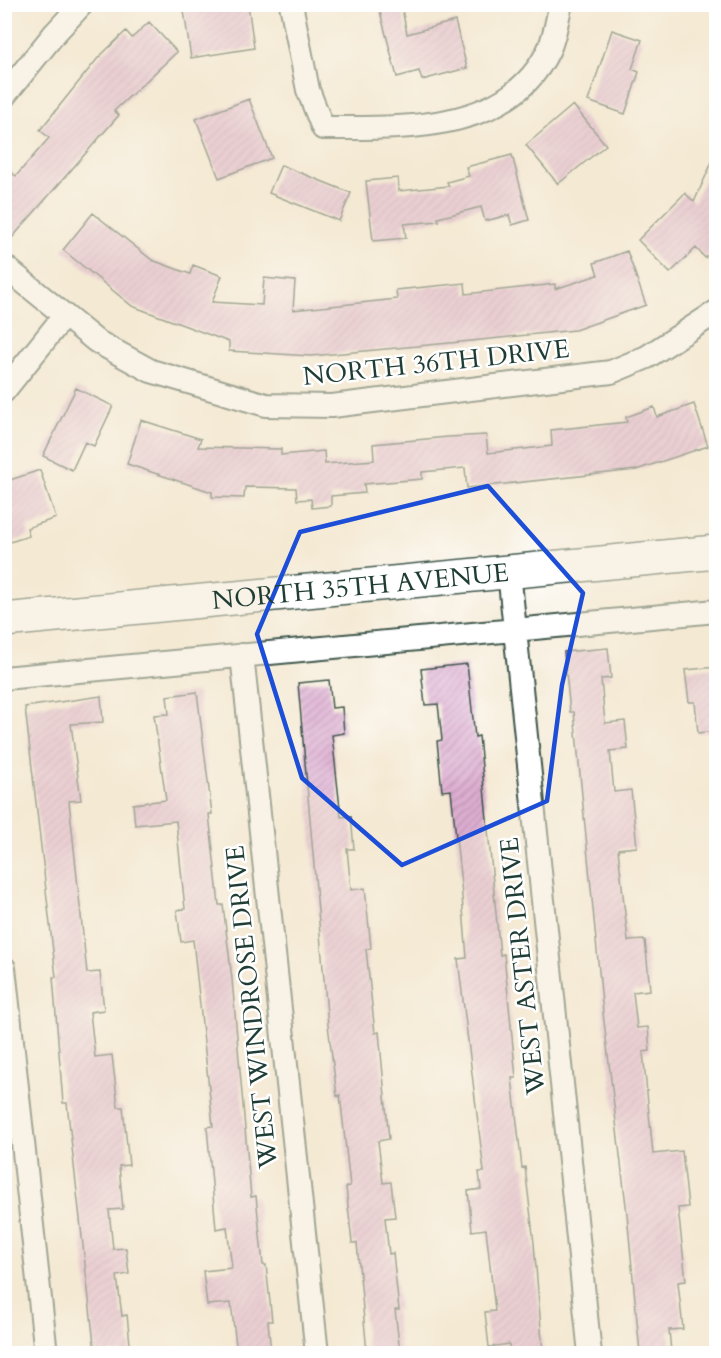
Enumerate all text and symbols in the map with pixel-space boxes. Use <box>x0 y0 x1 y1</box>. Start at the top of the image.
street label: NORTH 36TH DRIVE <box>301 331 571 394</box>
street label: NORTH 35TH AVENUE <box>210 555 510 618</box>
street label: WEST ASTER DRIVE <box>492 835 554 1097</box>
street label: WEST WINDROSE DRIVE <box>217 844 286 1171</box>

